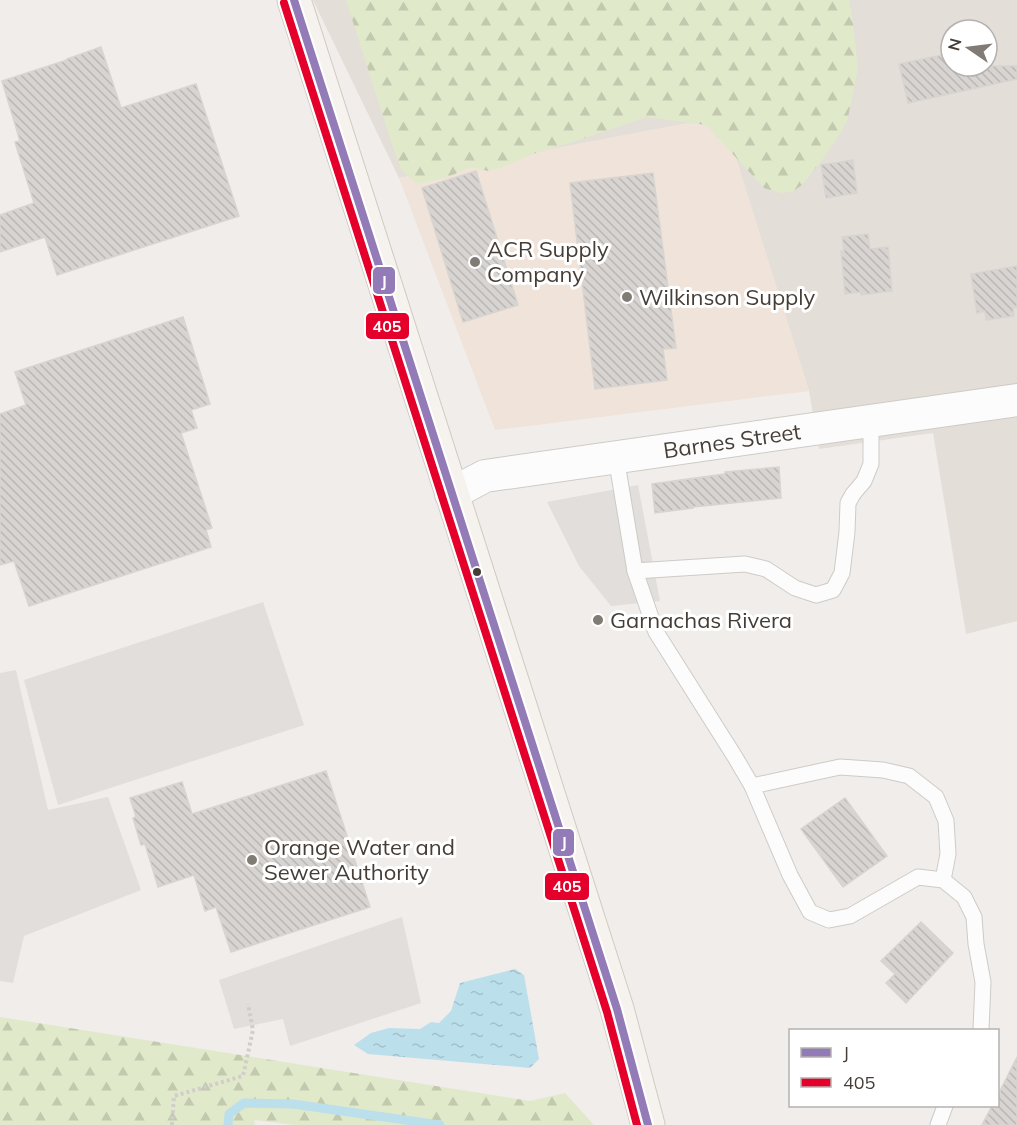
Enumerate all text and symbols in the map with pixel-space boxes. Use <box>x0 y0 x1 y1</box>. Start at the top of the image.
north arrow <box>939 18 999 78</box>
text: N <box>943 36 966 53</box>
place label: ACR Supply Company <box>487 235 609 288</box>
marker: ACR Supply Company <box>468 255 482 269</box>
line badge: J <box>372 266 396 295</box>
text: J <box>381 271 387 291</box>
place label: Wilkinson Supply <box>639 283 816 311</box>
marker: Wilkinson Supply <box>620 290 634 304</box>
line badge: 405 <box>365 312 410 340</box>
text: 405 <box>373 316 402 336</box>
street label: Barnes Street <box>661 417 803 464</box>
unlabelled marker <box>471 566 483 578</box>
place label: Garnachas Rivera <box>610 606 792 634</box>
marker: Garnachas Rivera <box>591 613 605 627</box>
line badge: J <box>552 828 575 857</box>
text: J <box>561 832 567 852</box>
place label: Orange Water and Sewer Authority <box>264 833 455 886</box>
marker: Orange Water and Sewer Authority <box>245 853 259 867</box>
line badge: 405 <box>544 872 590 901</box>
text: 405 <box>553 876 582 896</box>
legend <box>789 1029 999 1107</box>
text: J <box>843 1041 849 1064</box>
text: 405 <box>843 1071 876 1094</box>

